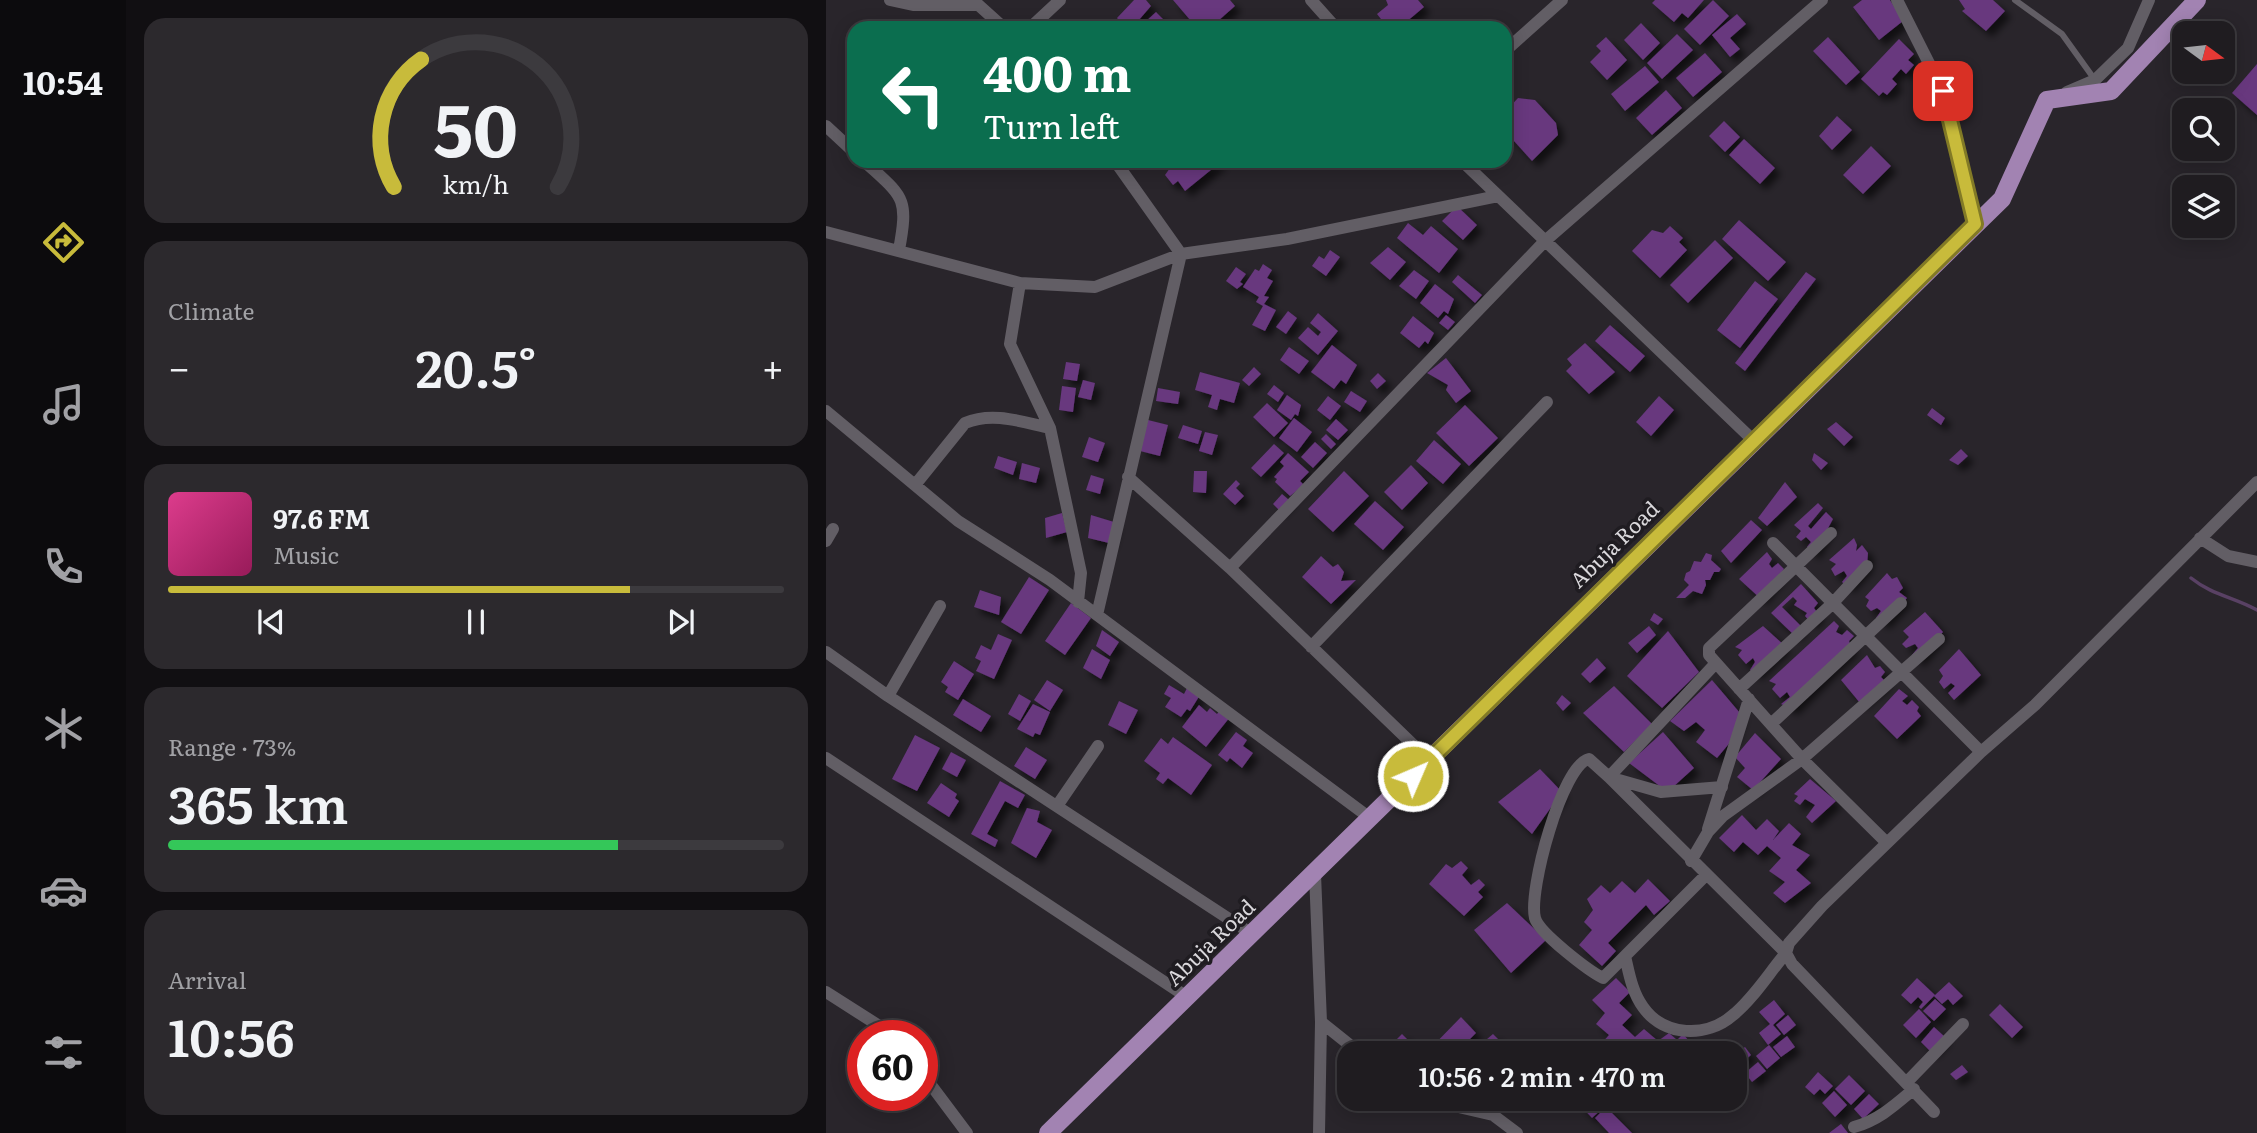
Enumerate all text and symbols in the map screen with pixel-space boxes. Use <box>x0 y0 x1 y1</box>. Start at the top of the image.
north arrow <box>2172 21 2235 84</box>
map controls <box>2172 21 2235 238</box>
text: 400 m <box>983 34 1132 107</box>
icon: left <box>868 49 959 140</box>
text: 10:54 <box>23 57 103 105</box>
pin <box>1913 61 1973 121</box>
text: 50 <box>434 71 518 179</box>
icon: arrive <box>1924 72 1962 110</box>
button: search <box>2172 98 2235 161</box>
text: Turn left <box>983 101 1120 149</box>
text: km/h <box>443 164 509 201</box>
button: layers <box>2172 175 2235 238</box>
icon: directions <box>39 218 88 267</box>
text: Climate <box>168 293 254 327</box>
text: 20.5° <box>415 327 537 404</box>
text: − <box>168 337 190 394</box>
text: + <box>762 337 784 394</box>
icon: music <box>39 380 88 429</box>
street label: Abuja Road <box>1562 492 1665 594</box>
text: 97.6 FM <box>273 498 370 537</box>
text: Music <box>273 537 339 571</box>
icon: phone <box>39 542 88 591</box>
icon: previous <box>252 603 290 641</box>
icon: pause <box>457 603 495 641</box>
icon: next <box>662 603 700 641</box>
icon: climate <box>39 704 88 753</box>
text: Range · 73% <box>168 729 296 763</box>
position arrow <box>1376 739 1450 813</box>
text: 365 km <box>168 763 348 840</box>
icon: car <box>39 866 88 915</box>
street label: Abuja Road <box>1158 890 1261 992</box>
text: Arrival <box>168 962 247 996</box>
text: 10:56 <box>168 996 295 1073</box>
speed limit sign: 60 <box>847 1020 938 1111</box>
icon: filters <box>39 1028 88 1077</box>
text: 10:56 · 2 min · 470 m <box>1418 1056 1666 1095</box>

